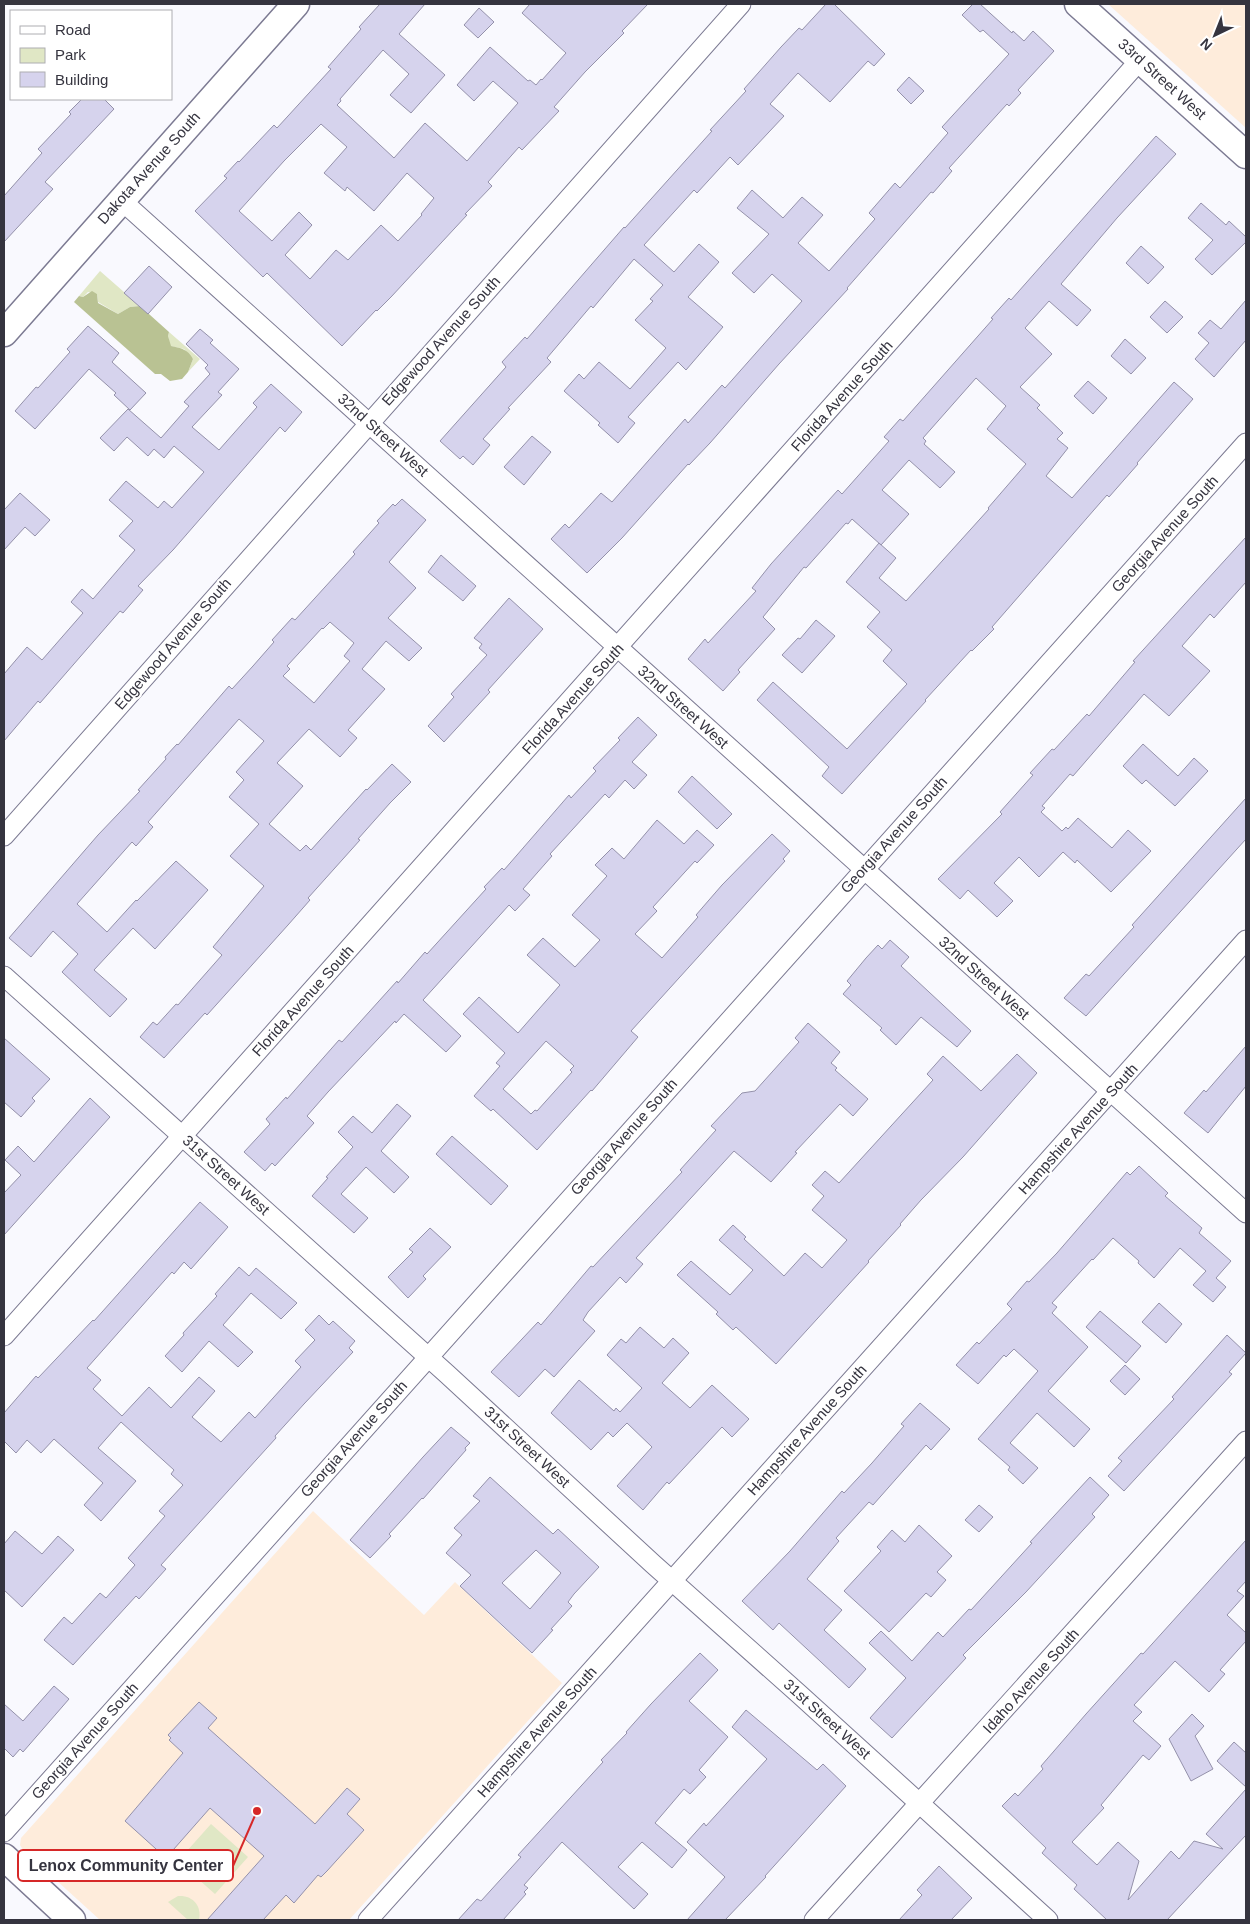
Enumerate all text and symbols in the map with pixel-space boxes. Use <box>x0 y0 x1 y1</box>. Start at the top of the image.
legend <box>10 10 172 100</box>
north arrow <box>1190 10 1240 60</box>
text: Road <box>55 21 91 38</box>
street label: 33rd Street West <box>1115 35 1210 123</box>
text: N <box>1197 35 1215 54</box>
text: Park <box>55 46 86 63</box>
text: Building <box>55 71 108 88</box>
street label: Dakota Avenue South <box>94 108 203 227</box>
street label: Edgewood Avenue South <box>378 272 503 409</box>
street label: Florida Avenue South <box>787 337 896 455</box>
street label: 32nd Street West <box>335 390 433 480</box>
street label: Georgia Avenue South <box>1108 472 1221 595</box>
street label: Edgewood Avenue South <box>111 575 234 713</box>
street label: Florida Avenue South <box>518 640 627 758</box>
street label: 32nd Street West <box>635 662 733 752</box>
street label: Georgia Avenue South <box>837 773 950 896</box>
street label: 32nd Street West <box>936 933 1034 1023</box>
street label: Florida Avenue South <box>248 942 357 1060</box>
street label: Hampshire Avenue South <box>1014 1060 1141 1197</box>
street label: Georgia Avenue South <box>567 1075 680 1198</box>
street label: 31st Street West <box>180 1131 274 1219</box>
street label: Hampshire Avenue South <box>743 1361 870 1498</box>
street label: Georgia Avenue South <box>297 1377 410 1500</box>
street label: 31st Street West <box>481 1403 574 1491</box>
street label: Idaho Avenue South <box>979 1625 1082 1736</box>
street label: Hampshire Avenue South <box>473 1663 600 1800</box>
street label: 31st Street West <box>781 1675 875 1763</box>
street label: Georgia Avenue South <box>28 1679 141 1802</box>
callout: Lenox Community Center <box>18 1850 233 1881</box>
text: Lenox Community Center <box>29 1857 223 1874</box>

